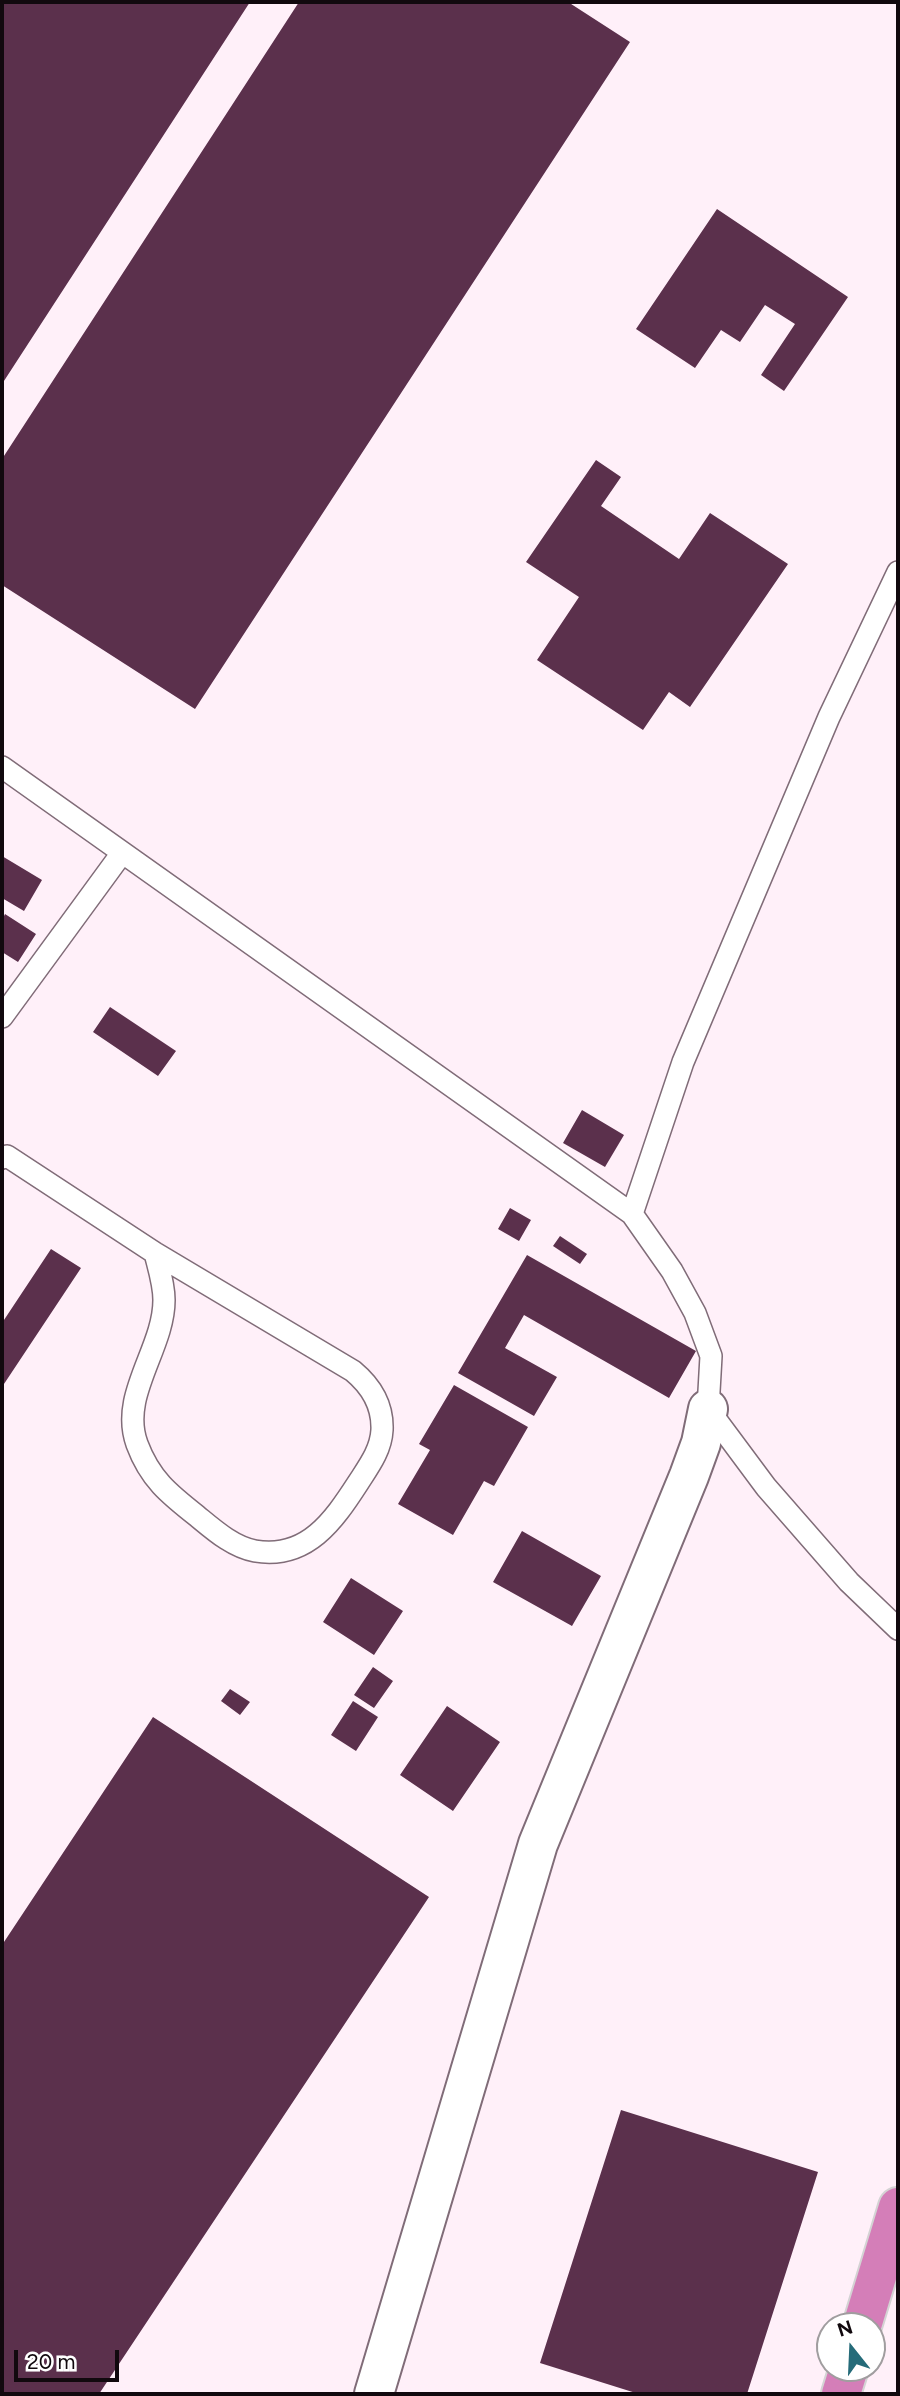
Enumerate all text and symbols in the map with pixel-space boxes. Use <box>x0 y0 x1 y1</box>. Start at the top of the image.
north arrow <box>816 2312 886 2382</box>
text: N <box>834 2315 856 2342</box>
scale bar <box>18 2336 122 2380</box>
text: 20 m <box>27 2349 75 2374</box>

